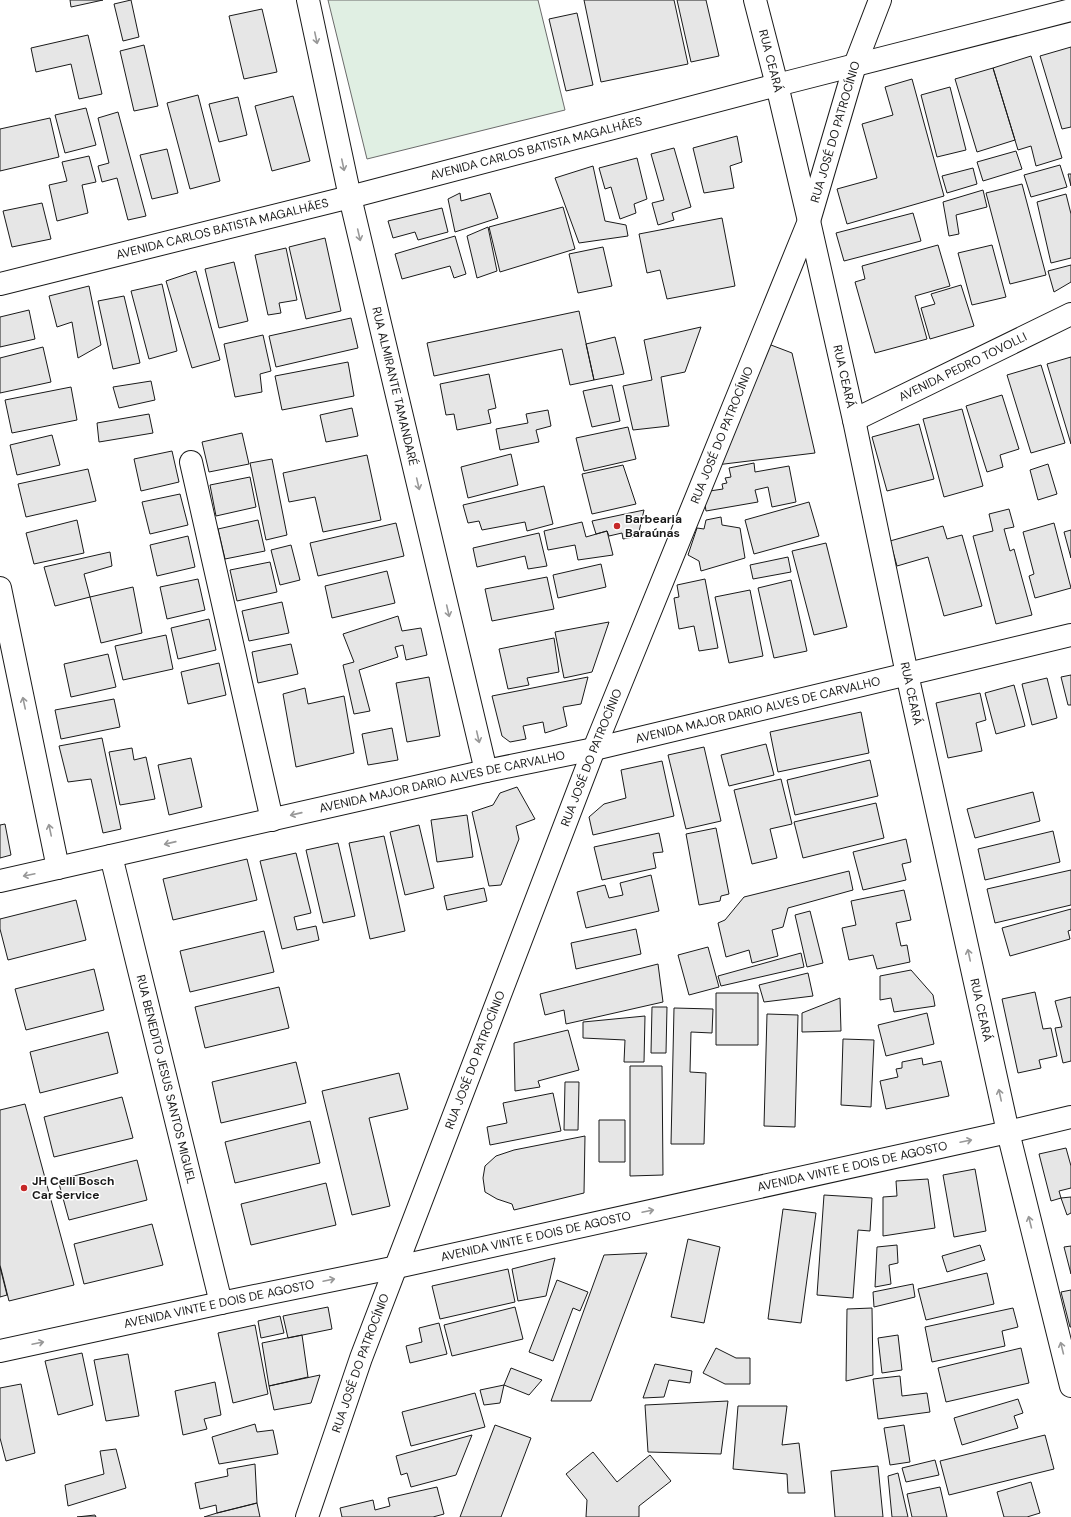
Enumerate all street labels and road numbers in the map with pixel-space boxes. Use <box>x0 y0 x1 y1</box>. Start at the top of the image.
street label: RUA CEARÁ <box>755 28 786 94</box>
street label: RUA JOSÉ DO PATROCÍNIO <box>807 59 864 205</box>
street label: AVENIDA CARLOS BATISTA MAGALHÃES <box>428 113 644 184</box>
street label: AVENIDA CARLOS BATISTA MAGALHÃES <box>114 195 330 263</box>
street label: RUA ALMIRANTE TAMANDARÉ <box>368 305 421 468</box>
street label: AVENIDA PEDRO TOVOLLI <box>896 329 1030 405</box>
street label: RUA CEARÁ <box>829 343 859 410</box>
street label: RUA JOSÉ DO PATROCÍNIO <box>687 364 757 506</box>
street label: RUA CEARÁ <box>897 660 926 727</box>
street label: AVENIDA MAJOR DARIO ALVES DE CARVALHO <box>634 673 882 747</box>
street label: RUA JOSÉ DO PATROCÍNIO <box>557 686 626 829</box>
street label: AVENIDA MAJOR DARIO ALVES DE CARVALHO <box>318 747 566 817</box>
street label: RUA BENEDITO JESUS SANTOS MIGUEL <box>133 973 199 1185</box>
street label: RUA CEARÁ <box>966 977 996 1043</box>
street label: RUA JOSÉ DO PATROCÍNIO <box>441 989 509 1131</box>
street label: AVENIDA VINTE E DOIS DE AGOSTO <box>756 1138 949 1195</box>
street label: AVENIDA VINTE E DOIS DE AGOSTO <box>439 1208 633 1265</box>
street label: AVENIDA VINTE E DOIS DE AGOSTO <box>122 1276 316 1332</box>
street label: RUA JOSÉ DO PATROCÍNIO <box>328 1291 393 1435</box>

